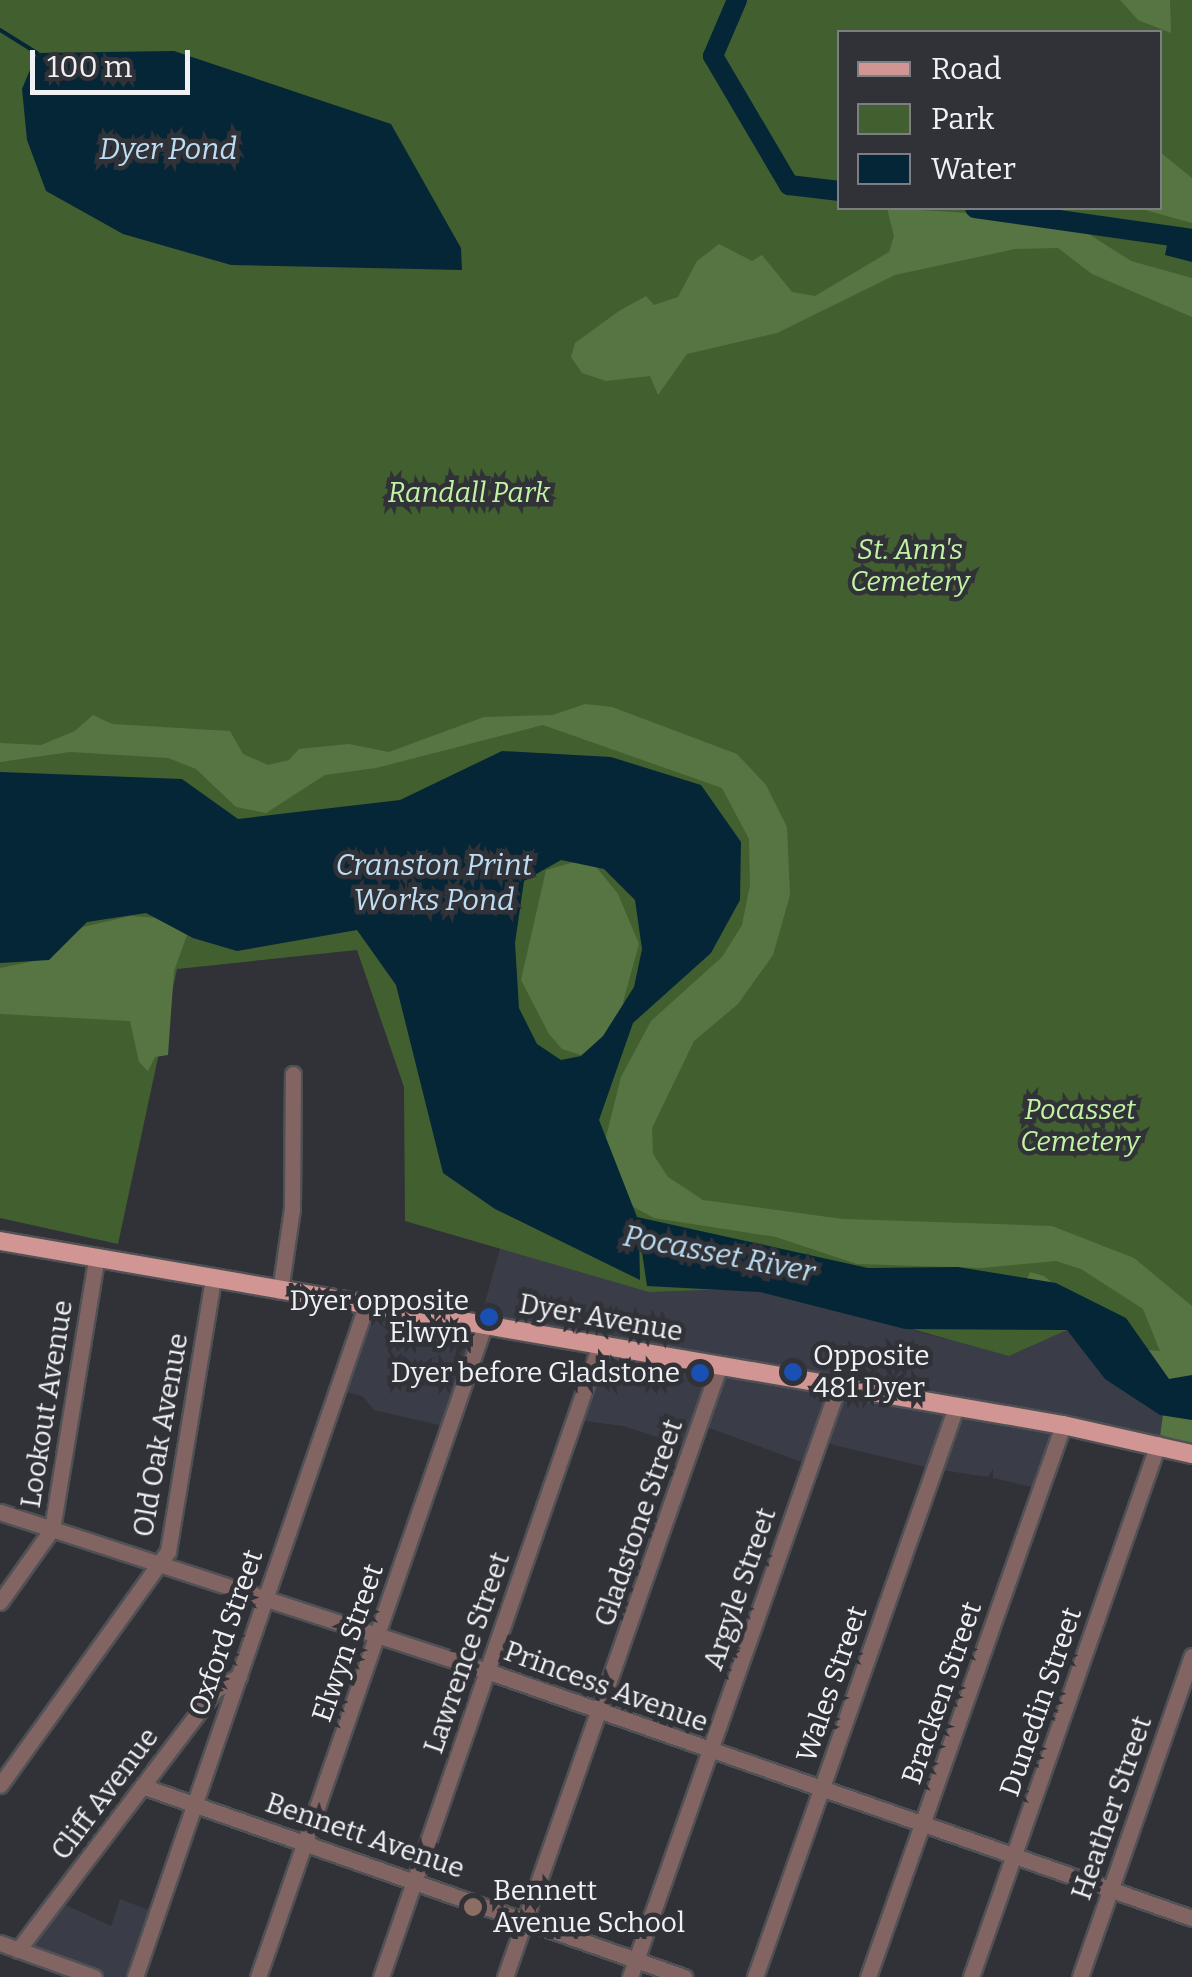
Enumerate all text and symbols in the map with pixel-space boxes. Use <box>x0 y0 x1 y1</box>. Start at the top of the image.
scale bar <box>35 30 195 92</box>
legend <box>837 30 1162 210</box>
text: 100 m <box>47 49 132 85</box>
text: Road <box>931 51 1002 87</box>
text: Park <box>931 101 994 137</box>
water label: Dyer Pond <box>99 131 237 167</box>
text: Water <box>931 151 1016 187</box>
park label: Randall Park <box>388 476 550 510</box>
park label: St. Ann's Cemetery <box>850 533 970 599</box>
water label: Cranston Print Works Pond <box>336 847 532 918</box>
park label: Pocasset Cemetery <box>1020 1093 1140 1159</box>
water label: Pocasset River <box>620 1218 818 1290</box>
place label: Dyer opposite Elwyn <box>289 1284 469 1350</box>
street label: Dyer Avenue <box>517 1287 685 1349</box>
street label: Lookout Avenue <box>14 1298 80 1510</box>
marker: Dyer opposite Elwyn <box>478 1306 500 1328</box>
street label: Old Oak Avenue <box>127 1330 195 1540</box>
place label: Opposite 481 Dyer <box>813 1339 930 1405</box>
place label: Dyer before Gladstone <box>391 1356 680 1390</box>
marker: Opposite 481 Dyer <box>782 1361 804 1383</box>
marker: Dyer before Gladstone <box>689 1362 711 1384</box>
street label: Gladstone Street <box>588 1415 690 1631</box>
street label: Argyle Street <box>697 1504 783 1674</box>
street label: Oxford Street <box>182 1545 270 1721</box>
street label: Lawrence Street <box>417 1548 517 1758</box>
street label: Elwyn Street <box>305 1560 391 1726</box>
street label: Bracken Street <box>895 1597 989 1789</box>
street label: Wales Street <box>790 1601 874 1767</box>
street label: Dunedin Street <box>993 1603 1089 1801</box>
street label: Princess Avenue <box>499 1635 713 1739</box>
street label: Heather Street <box>1065 1712 1159 1904</box>
street label: Cliff Avenue <box>44 1721 166 1867</box>
street label: Bennett Avenue <box>261 1786 469 1886</box>
place label: Bennett Avenue School <box>493 1874 685 1940</box>
marker: Bennett Avenue School <box>462 1896 484 1918</box>

